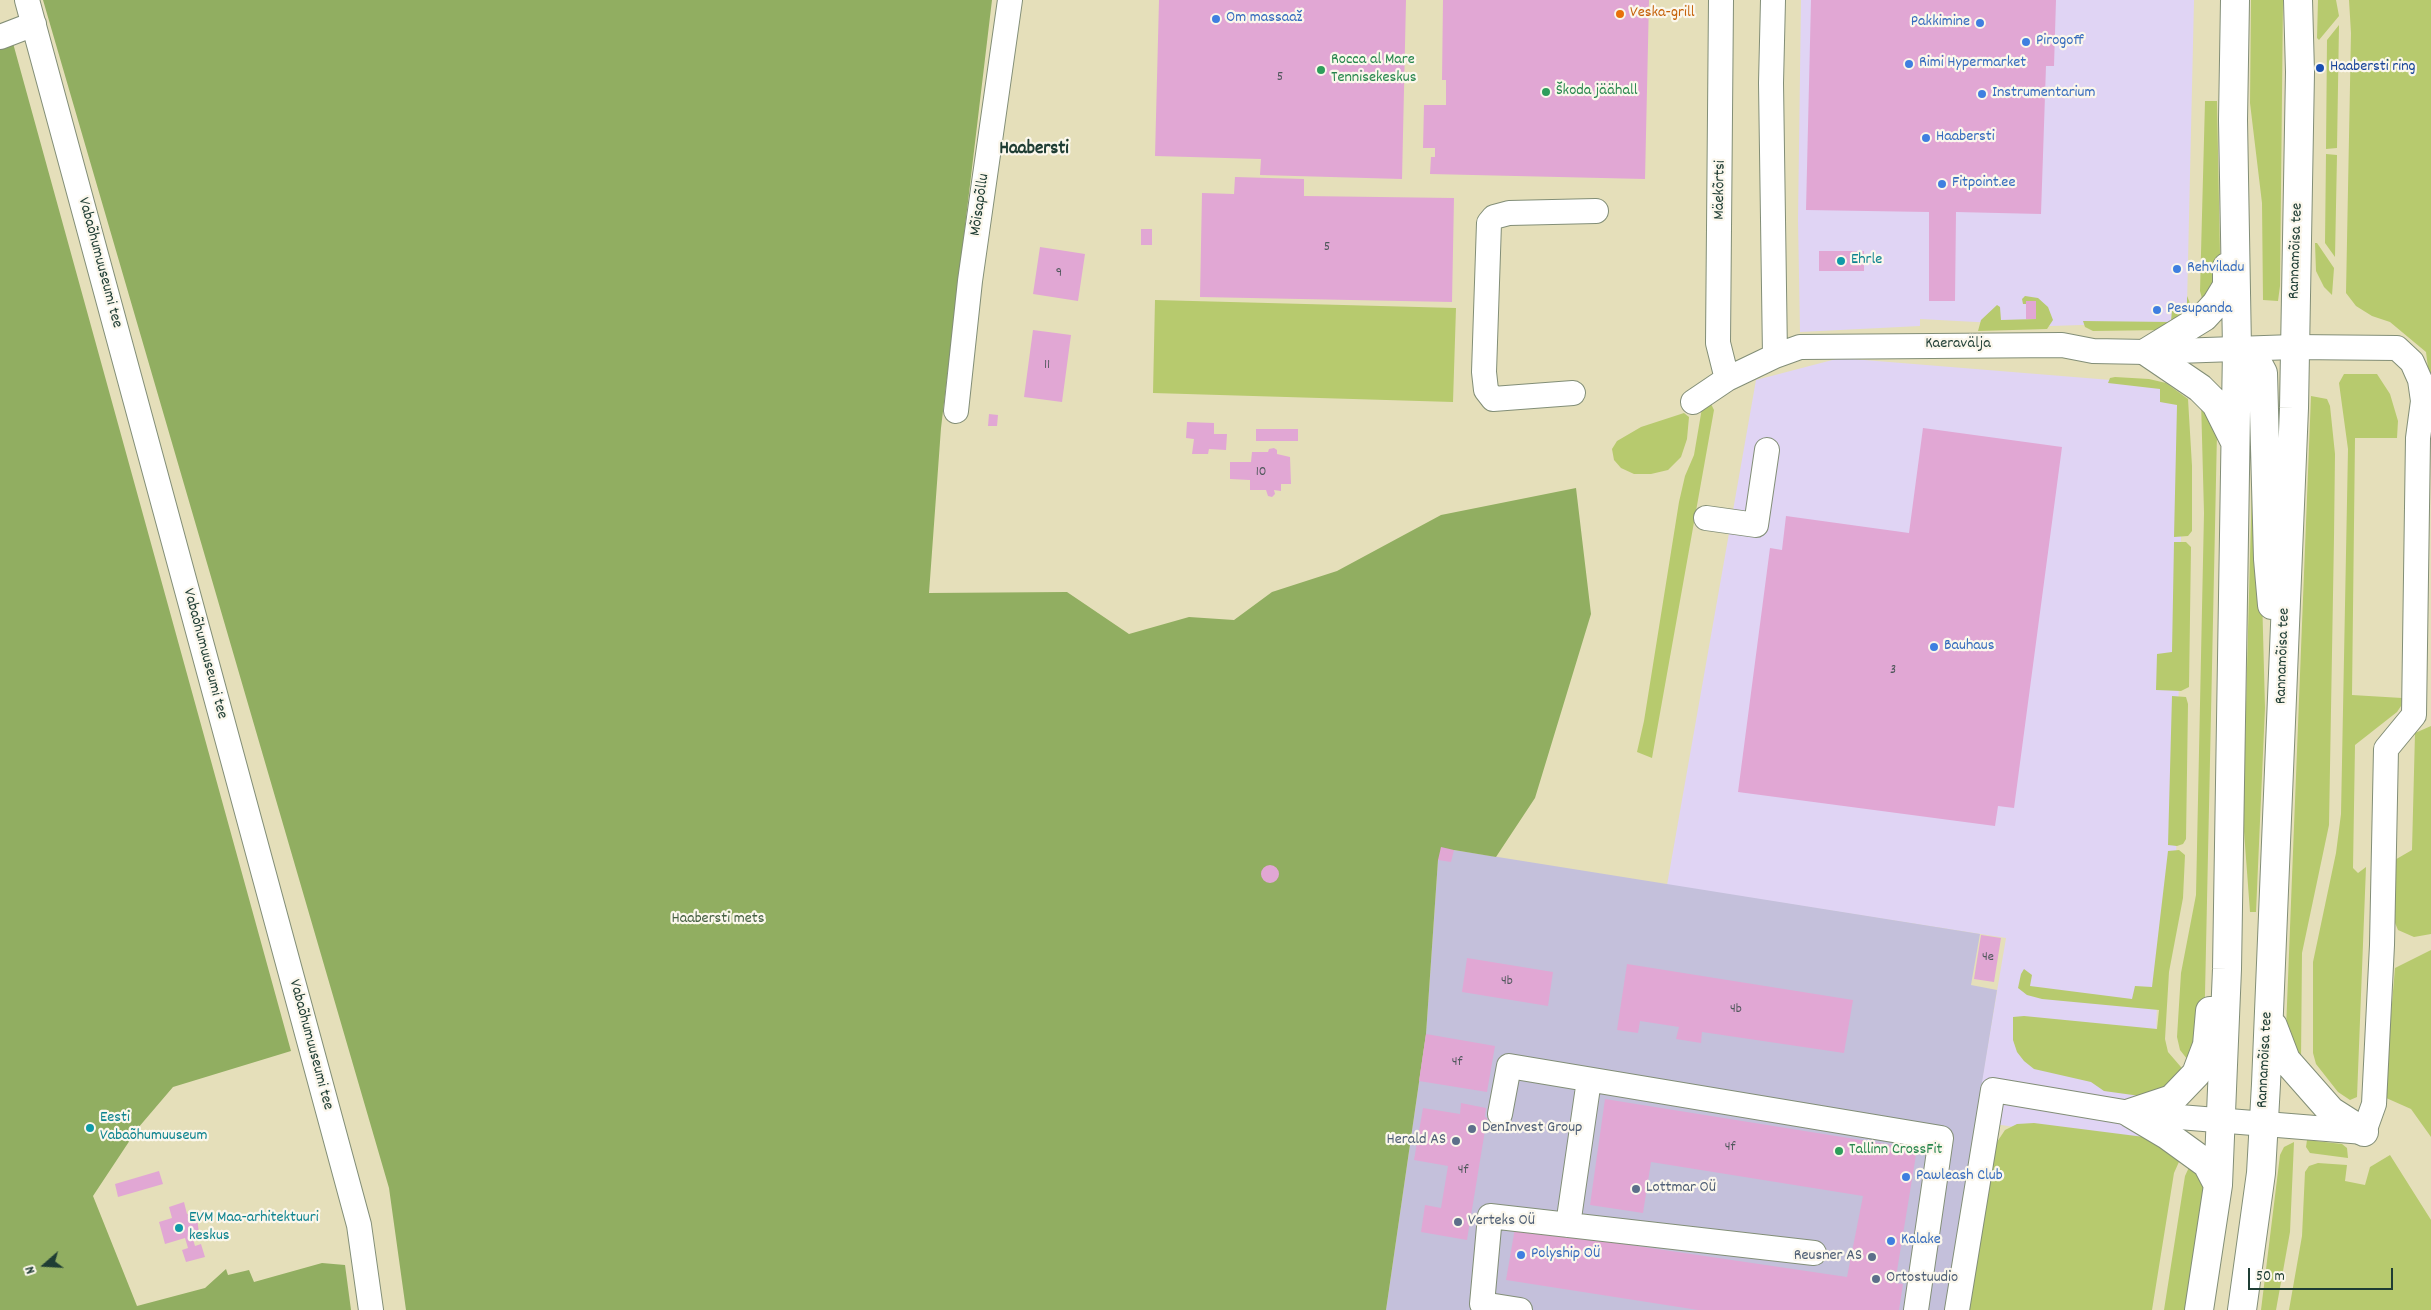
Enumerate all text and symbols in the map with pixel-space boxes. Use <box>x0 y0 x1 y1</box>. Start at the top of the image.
place label: Veska-grill <box>1630 4 1694 24</box>
marker: Veska-grill <box>1614 8 1626 20</box>
place label: Om massaaž <box>1226 9 1302 29</box>
marker: Om massaaž <box>1210 13 1222 25</box>
place label: Pakkimine <box>1911 13 1970 33</box>
marker: Pakkimine <box>1974 17 1986 29</box>
place label: Pirogoff <box>2036 32 2084 52</box>
marker: Pirogoff <box>2020 36 2032 48</box>
place label: Rocca al Mare Tennisekeskus <box>1331 51 1416 89</box>
place label: Rimi Hypermarket <box>1919 54 2026 74</box>
marker: Rimi Hypermarket <box>1903 58 1915 70</box>
place label: Haabersti ring <box>2330 58 2416 78</box>
marker: Haabersti ring <box>2314 62 2326 74</box>
marker: Rocca al Mare Tennisekeskus <box>1315 64 1327 76</box>
house number: 5 <box>1277 70 1283 86</box>
place label: Škoda jäähall <box>1556 82 1638 102</box>
place label: Instrumentarium <box>1992 84 2095 104</box>
marker: Škoda jäähall <box>1540 86 1552 98</box>
marker: Instrumentarium <box>1976 88 1988 100</box>
place label: Haabersti <box>1936 128 1995 148</box>
marker: Haabersti <box>1920 132 1932 144</box>
district label: Haabersti <box>999 139 1069 161</box>
street label: Mäekõrtsi <box>1711 160 1731 220</box>
street label: Mõisapõllu <box>967 173 995 237</box>
place label: Fitpoint.ee <box>1952 174 2015 194</box>
marker: Fitpoint.ee <box>1936 178 1948 190</box>
street label: Vabaõhumuuseumi tee <box>72 196 126 330</box>
street label: Rannamõisa tee <box>2286 202 2308 300</box>
house number: 5 <box>1324 240 1330 256</box>
place label: Ehrle <box>1851 251 1882 271</box>
marker: Ehrle <box>1835 255 1847 267</box>
place label: Rehviladu <box>2187 259 2244 279</box>
marker: Rehviladu <box>2171 263 2183 275</box>
house number: 9 <box>1056 266 1062 282</box>
place label: Pesupanda <box>2167 300 2232 320</box>
marker: Pesupanda <box>2151 304 2163 316</box>
street label: Kaeravälja <box>1925 335 1991 355</box>
house number: 11 <box>1044 358 1050 374</box>
house number: 10 <box>1256 465 1266 481</box>
street label: Vabaõhumuuseumi tee <box>177 587 231 721</box>
street label: Rannamõisa tee <box>2273 607 2295 705</box>
place label: Bauhaus <box>1944 637 1994 657</box>
marker: Bauhaus <box>1928 641 1940 653</box>
house number: 3 <box>1890 663 1896 679</box>
park label: Haabersti mets <box>671 910 765 930</box>
house number: 4e <box>1982 950 1994 966</box>
house number: 4b <box>1501 974 1513 990</box>
street label: Vabaõhumuuseumi tee <box>283 978 337 1112</box>
house number: 4b <box>1730 1002 1742 1018</box>
street label: Rannamõisa tee <box>2254 1011 2278 1109</box>
house number: 4f <box>1452 1055 1462 1071</box>
place label: Eesti Vabaõhumuuseum <box>100 1109 207 1147</box>
place label: DenInvest Group <box>1482 1119 1582 1139</box>
marker: Eesti Vabaõhumuuseum <box>84 1122 96 1134</box>
marker: DenInvest Group <box>1466 1123 1478 1135</box>
place label: Herald AS <box>1387 1131 1446 1151</box>
marker: Herald AS <box>1450 1135 1462 1147</box>
house number: 4f <box>1725 1140 1735 1156</box>
place label: Tallinn CrossFit <box>1849 1141 1942 1161</box>
marker: Tallinn CrossFit <box>1833 1145 1845 1157</box>
house number: 4f <box>1458 1163 1468 1179</box>
place label: Pawleash Club <box>1916 1167 2003 1187</box>
marker: Pawleash Club <box>1900 1171 1912 1183</box>
place label: Lottmar OÜ <box>1646 1179 1716 1199</box>
marker: Lottmar OÜ <box>1630 1183 1642 1195</box>
place label: EVM Maa-arhitektuuri keskus <box>189 1209 319 1247</box>
place label: Verteks OÜ <box>1468 1212 1535 1232</box>
marker: Verteks OÜ <box>1452 1216 1464 1228</box>
marker: EVM Maa-arhitektuuri keskus <box>173 1222 185 1234</box>
place label: Kalake <box>1901 1231 1941 1251</box>
marker: Kalake <box>1885 1235 1897 1247</box>
north arrow <box>20 1240 70 1290</box>
place label: Polyship OÜ <box>1531 1245 1600 1265</box>
place label: Reusner AS <box>1794 1247 1862 1267</box>
marker: Polyship OÜ <box>1515 1249 1527 1261</box>
marker: Reusner AS <box>1866 1251 1878 1263</box>
scale bar <box>2251 1258 2396 1290</box>
text: N <box>20 1263 41 1276</box>
text: 50 m <box>2256 1266 2285 1288</box>
place label: Ortostuudio <box>1886 1269 1958 1289</box>
marker: Ortostuudio <box>1870 1273 1882 1285</box>

